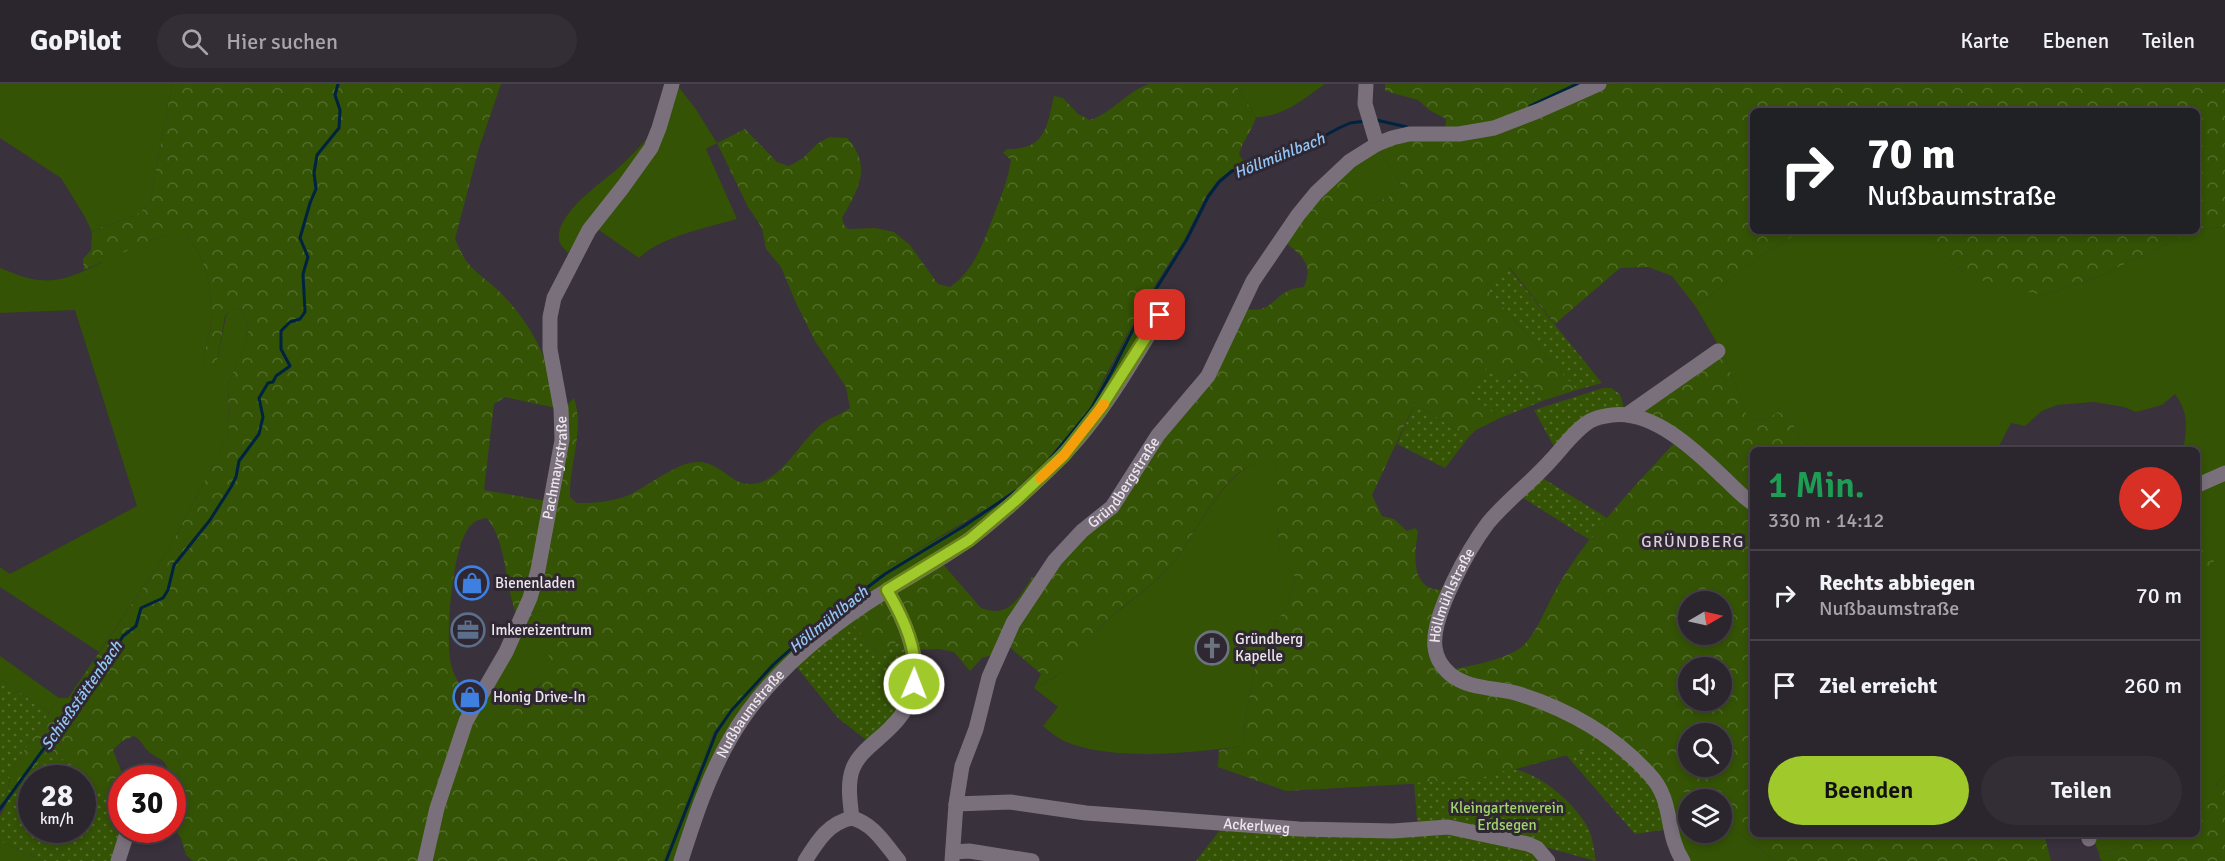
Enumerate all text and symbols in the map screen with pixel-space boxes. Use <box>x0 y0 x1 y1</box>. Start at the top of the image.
search box <box>157 14 577 68</box>
text: GoPilot <box>30 24 121 58</box>
icon: search <box>178 25 211 58</box>
text: Hier suchen <box>226 28 338 55</box>
text: Karte <box>1960 28 2009 54</box>
text: Ebenen <box>2042 28 2109 54</box>
text: Teilen <box>2142 28 2195 54</box>
water label: Höllmühlbach <box>1231 128 1329 183</box>
text: 70 m <box>1867 129 1956 180</box>
icon: right <box>1768 132 1846 210</box>
text: Nußbaumstraße <box>1867 180 2056 213</box>
pin <box>1134 289 1185 340</box>
icon: arrive <box>1143 298 1176 331</box>
street label: Pachmayrstraße <box>539 416 571 521</box>
street label: Gründbergstraße <box>1084 434 1163 532</box>
text: 1 Min. <box>1768 463 1865 508</box>
button: close <box>2119 467 2182 530</box>
text: 330 m · 14:12 <box>1768 508 1884 533</box>
district label: GRÜNDBERG <box>1641 532 1745 552</box>
street label: Höllmühlstraße <box>1426 545 1479 644</box>
shop icon: Bienenladen <box>454 565 490 601</box>
text: Rechts abbiegen <box>1819 569 1975 596</box>
place label: Bienenladen <box>495 574 575 592</box>
icon: right <box>1768 579 1801 612</box>
water label: Höllmühlbach <box>785 581 873 658</box>
text: 70 m <box>2136 582 2182 609</box>
north arrow <box>1678 591 1732 645</box>
map controls <box>1678 591 1732 843</box>
text: Nußbaumstraße <box>1819 596 1959 621</box>
office icon: Imkereizentrum <box>450 612 486 648</box>
place label: Imkereizentrum <box>491 621 592 639</box>
church icon: Gründberg Kapelle <box>1194 630 1230 666</box>
place label: Gründberg Kapelle <box>1235 630 1303 665</box>
water label: Schießstättenbach <box>37 636 128 754</box>
position arrow <box>882 652 946 716</box>
button: sound <box>1678 657 1732 711</box>
street label: Nußbaumstraße <box>712 666 788 761</box>
icon: arrive <box>1768 669 1801 702</box>
text: Ziel erreicht <box>1819 672 1937 699</box>
text: 260 m <box>2124 672 2182 699</box>
shop icon: Honig Drive-In <box>452 679 488 715</box>
place label: Honig Drive-In <box>493 688 586 706</box>
button: search <box>1678 723 1732 777</box>
button: Beenden <box>1768 756 1969 825</box>
button: Teilen <box>1981 756 2182 825</box>
speed limit sign: 30 <box>108 765 186 843</box>
text: 28 <box>41 778 73 815</box>
button: layers <box>1678 789 1732 843</box>
park label: Kleingartenverein Erdsegen <box>1450 799 1564 834</box>
text: km/h <box>40 810 74 828</box>
street label: Ackerlweg <box>1223 814 1291 837</box>

